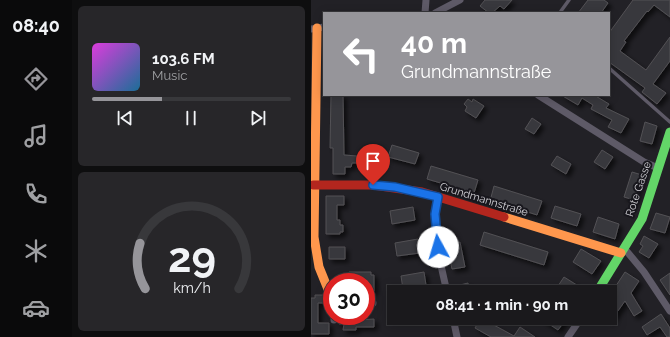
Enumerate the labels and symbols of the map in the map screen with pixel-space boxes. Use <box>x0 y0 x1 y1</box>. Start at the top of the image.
pin <box>356 144 390 185</box>
street label: Rote Gasse <box>623 159 654 218</box>
street label: Grundmannstraße <box>438 180 530 219</box>
position arrow <box>417 226 459 268</box>
speed limit sign: 30 <box>323 273 375 325</box>

